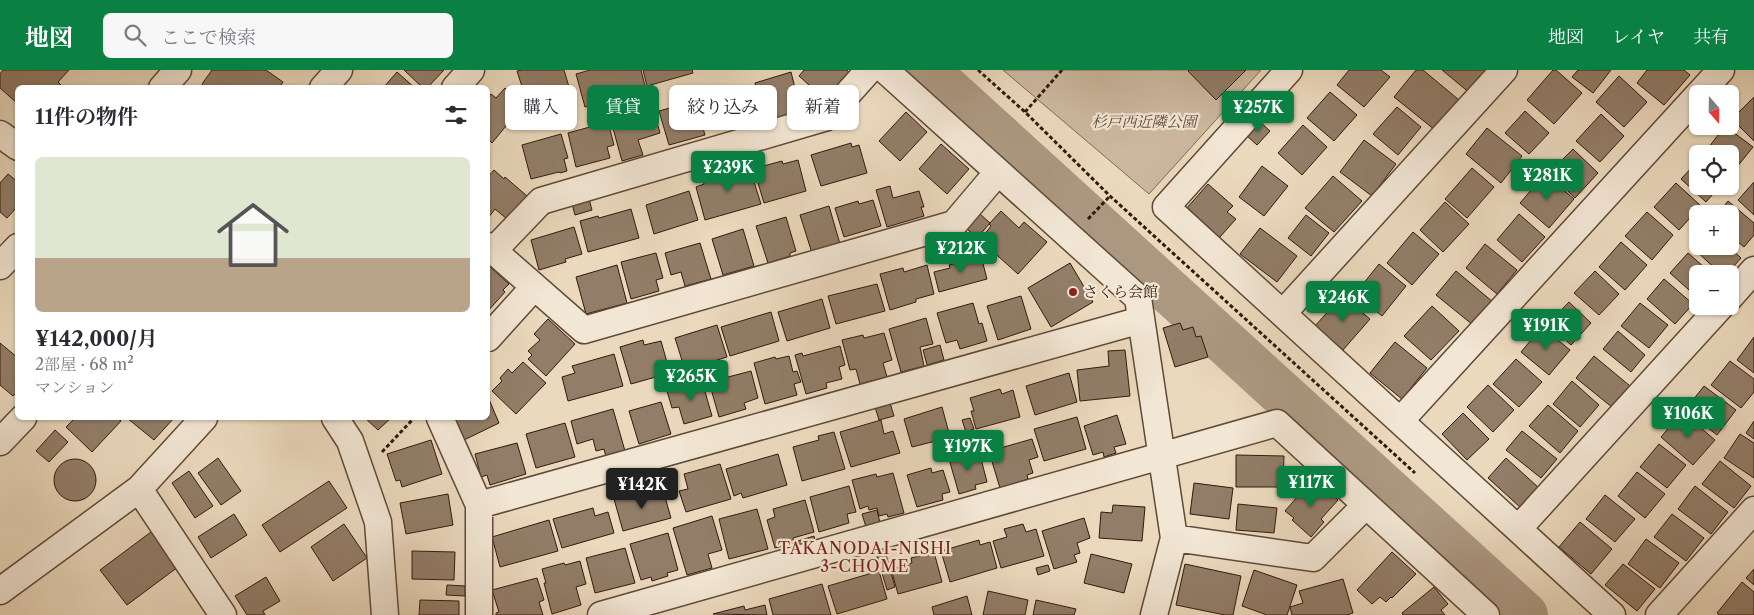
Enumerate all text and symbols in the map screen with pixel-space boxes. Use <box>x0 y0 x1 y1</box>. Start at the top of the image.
search box <box>103 13 453 58</box>
icon: search <box>121 21 149 49</box>
text: 地図 <box>25 23 73 52</box>
text: ここで検索 <box>161 26 256 49</box>
text: 地図 <box>1548 26 1584 48</box>
text: レイヤ <box>1612 26 1665 48</box>
text: 共有 <box>1693 26 1729 48</box>
chip: 購入 <box>505 85 577 130</box>
chip: 賃貸 <box>587 85 659 130</box>
chip: 絞り込み <box>669 85 777 130</box>
chip: 新着 <box>787 85 859 130</box>
north arrow <box>1689 85 1739 135</box>
map controls <box>1689 85 1739 315</box>
pin: ¥257K <box>1223 90 1293 133</box>
text: ¥257K <box>1233 97 1283 117</box>
icon: filters <box>442 101 470 129</box>
text: 11件の物件 <box>35 104 138 129</box>
park label: 杉戸西近隣公園 <box>1091 112 1199 131</box>
button: locate <box>1689 145 1739 195</box>
pin: ¥239K <box>693 150 763 193</box>
text: ¥239K <box>702 157 754 177</box>
pin: ¥281K <box>1512 158 1582 201</box>
text: ¥281K <box>1522 165 1572 185</box>
icon: home <box>208 190 298 280</box>
button: + <box>1689 205 1739 255</box>
pin: ¥212K <box>926 232 996 274</box>
text: ¥212K <box>936 238 986 258</box>
button: − <box>1689 265 1739 315</box>
pin: ¥246K <box>1308 280 1378 323</box>
place label: さくら会館 <box>1083 282 1158 301</box>
marker: さくら会館 <box>1067 286 1079 298</box>
text: ¥246K <box>1317 287 1369 307</box>
pin: ¥191K <box>1511 308 1581 351</box>
text: ¥191K <box>1522 315 1570 335</box>
text: ¥142,000/月 <box>35 326 158 351</box>
text: 2部屋 · 68 m² <box>35 354 134 374</box>
pin: ¥265K <box>656 360 726 402</box>
text: ¥265K <box>665 366 717 386</box>
text: マンション <box>35 377 114 397</box>
pin: ¥106K <box>1653 396 1723 439</box>
text: ¥106K <box>1663 403 1713 423</box>
pin: ¥197K <box>933 430 1003 472</box>
text: ¥197K <box>944 436 992 456</box>
pin: ¥117K <box>1276 466 1346 508</box>
pin: ¥142K <box>607 468 677 510</box>
text: ¥117K <box>1288 472 1334 492</box>
text: ¥142K <box>617 474 667 494</box>
district label: TAKANODAI-NISHI 3-CHOME <box>778 538 952 576</box>

